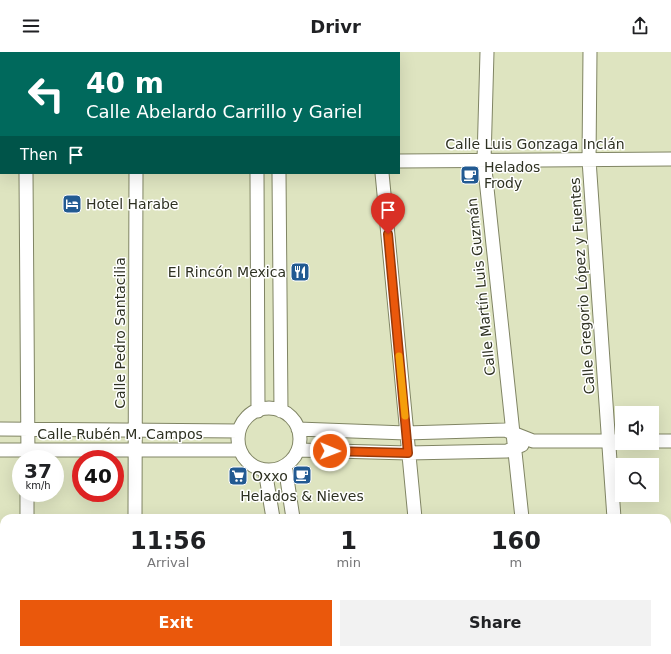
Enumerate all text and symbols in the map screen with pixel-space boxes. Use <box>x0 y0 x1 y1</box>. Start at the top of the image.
icon: menu <box>20 15 42 37</box>
icon: share <box>629 15 651 37</box>
text: Drivr <box>310 16 361 37</box>
text: 40 m <box>86 67 164 100</box>
icon: left <box>20 68 72 120</box>
text: Calle Abelardo Carrillo y Gariel <box>86 101 362 122</box>
street label: Calle Luis Gonzaga Inclán <box>445 136 625 152</box>
icon: arrive <box>65 144 87 166</box>
text: Then <box>20 146 57 164</box>
place label: Helados Frody <box>484 159 540 191</box>
cafe icon: Helados Frody <box>459 164 481 186</box>
street label: Calle Gregorio López y Fuentes <box>566 177 598 395</box>
hotel icon: Hotel Harabe <box>61 193 83 215</box>
pin <box>371 193 405 234</box>
place label: Hotel Harabe <box>86 196 178 212</box>
street label: Calle Martín Luis Guzmán <box>464 197 498 377</box>
icon: arrive <box>377 199 399 221</box>
street label: Calle Pedro Santacilia <box>112 257 128 409</box>
restaurant icon: El Rincón Mexica <box>289 261 311 283</box>
place label: El Rincón Mexica <box>168 264 286 280</box>
map controls <box>615 406 659 502</box>
button: sound <box>615 406 659 450</box>
street label: Calle Rubén M. Campos <box>37 426 203 442</box>
position arrow <box>309 430 351 472</box>
speed limit sign: 40 <box>72 450 124 502</box>
button: search <box>615 458 659 502</box>
text: 37 <box>24 459 52 483</box>
cafe icon: Helados & Nieves <box>291 464 313 486</box>
supermarket icon: Oxxo <box>227 465 249 487</box>
place label: Oxxo <box>252 468 288 484</box>
text: km/h <box>25 480 51 491</box>
place label: Helados & Nieves <box>240 488 364 504</box>
text: 11:56 <box>130 527 206 555</box>
text: 1 <box>340 527 357 555</box>
text: 160 <box>491 527 541 555</box>
text: Arrival <box>147 555 189 570</box>
text: min <box>336 555 361 570</box>
text: m <box>510 555 522 570</box>
button: Exit <box>20 600 332 646</box>
button: Share <box>340 600 651 646</box>

